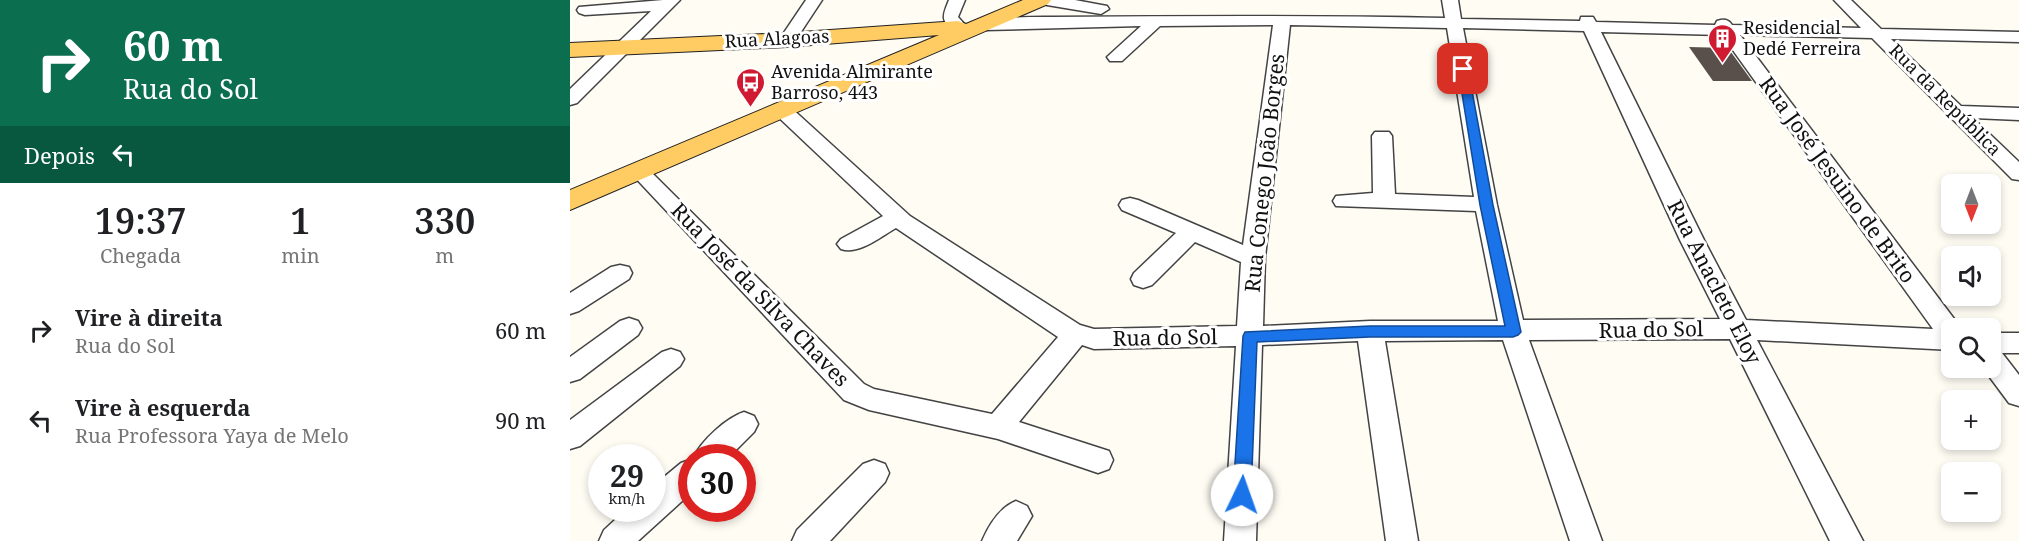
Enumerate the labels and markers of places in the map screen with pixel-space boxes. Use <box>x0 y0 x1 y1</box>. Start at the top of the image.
place label: Residencial Dedé Ferreira <box>1743 15 1861 60</box>
building icon: Residencial Dedé Ferreira <box>1706 22 1738 64</box>
pin <box>1437 43 1488 94</box>
place label: Avenida Almirante Barroso, 443 <box>771 59 933 104</box>
bus stop icon: Avenida Almirante Barroso, 443 <box>734 66 766 108</box>

